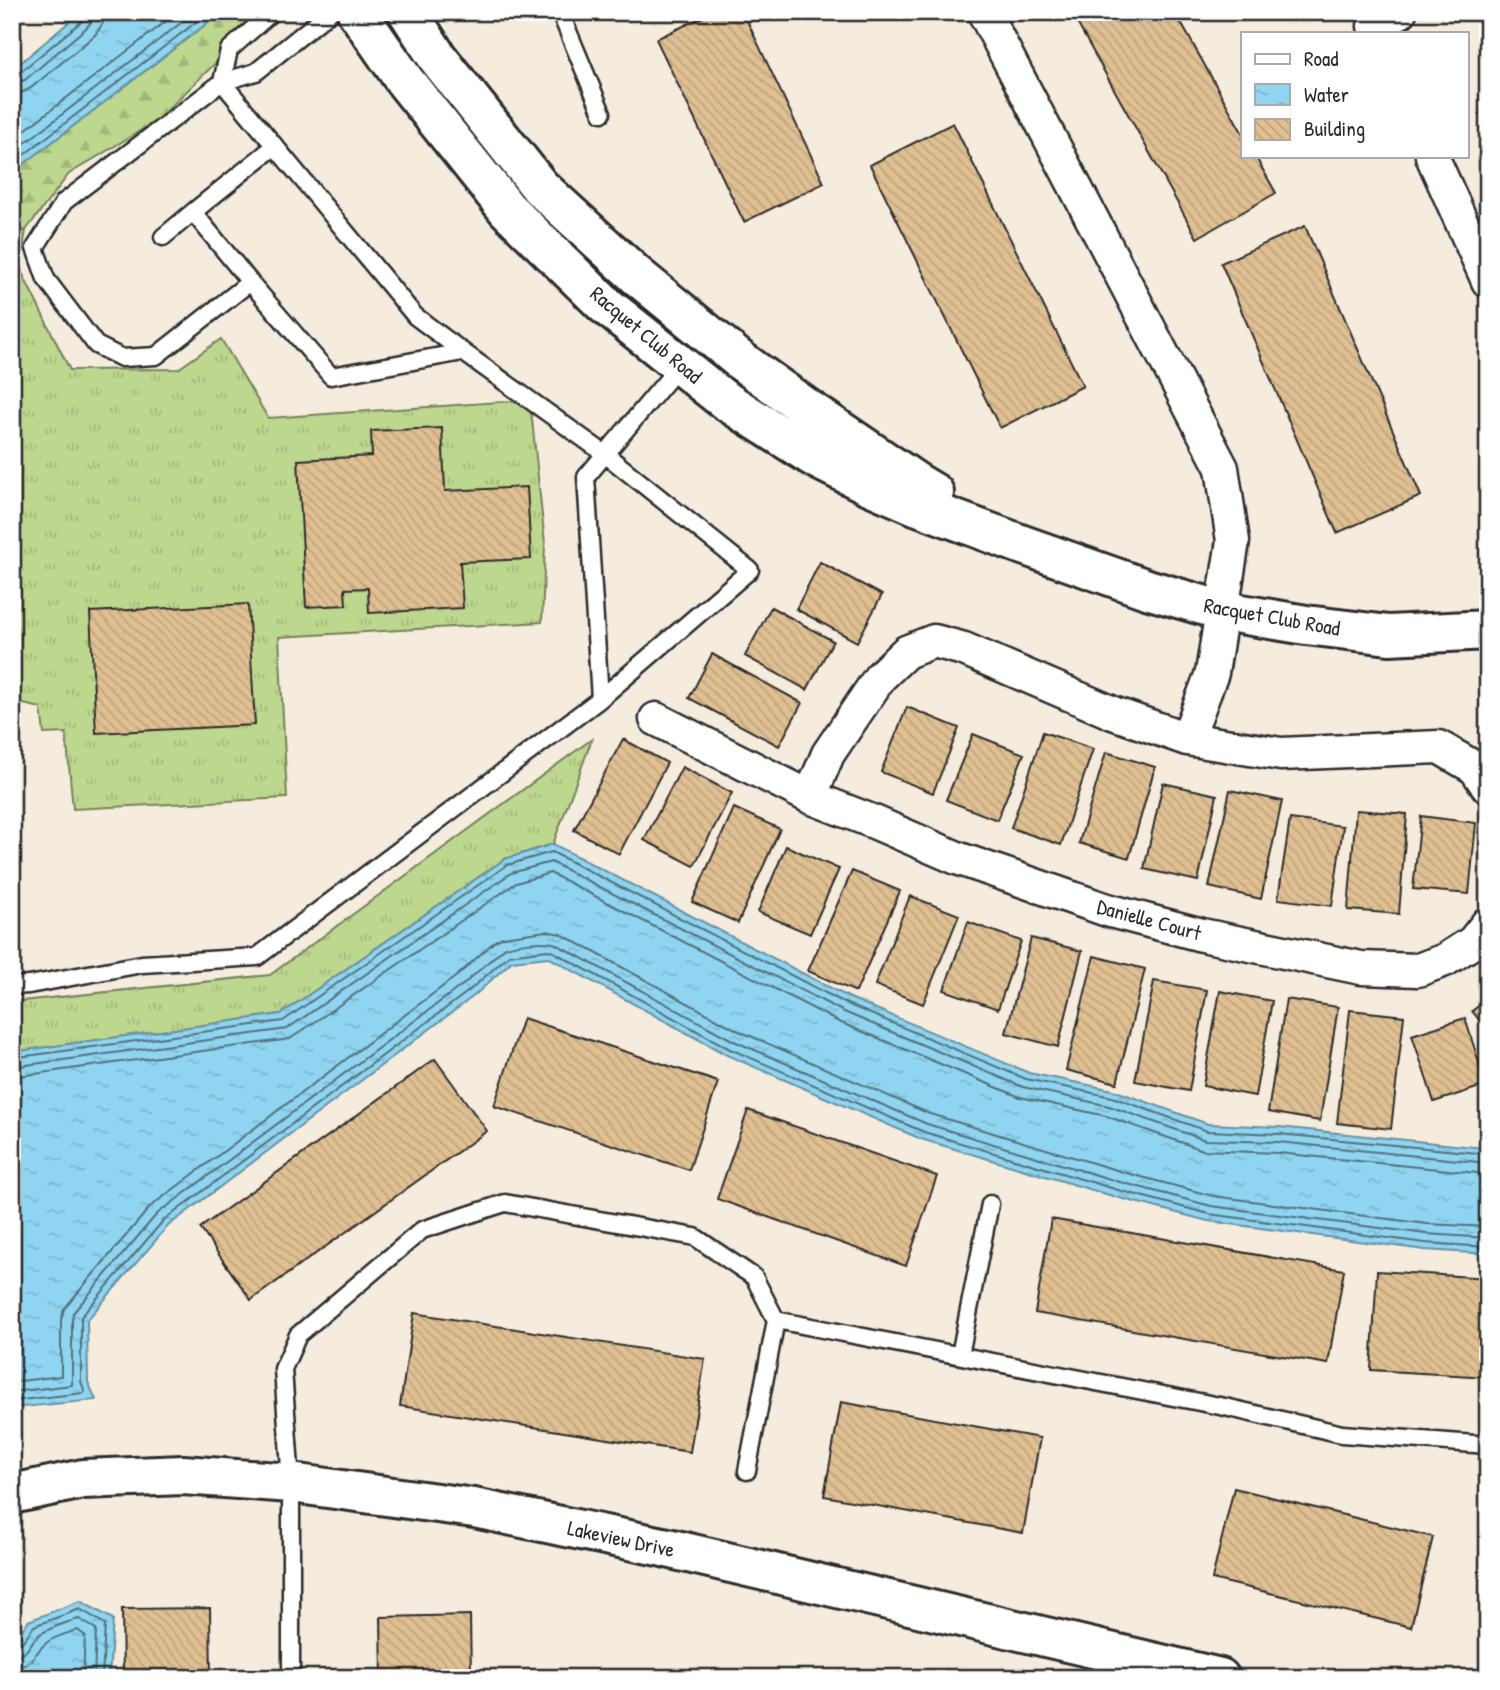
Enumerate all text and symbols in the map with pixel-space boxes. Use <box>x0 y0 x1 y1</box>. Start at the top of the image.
legend <box>1241 32 1468 158</box>
text: Road <box>1304 44 1338 73</box>
text: Water <box>1304 80 1349 109</box>
text: Building <box>1304 114 1365 143</box>
street label: Racquet Club Road <box>584 279 708 390</box>
street label: Racquet Club Road <box>1202 590 1342 643</box>
street label: Danielle Court <box>1094 892 1205 948</box>
street label: Lakeview Drive <box>565 1513 677 1564</box>

